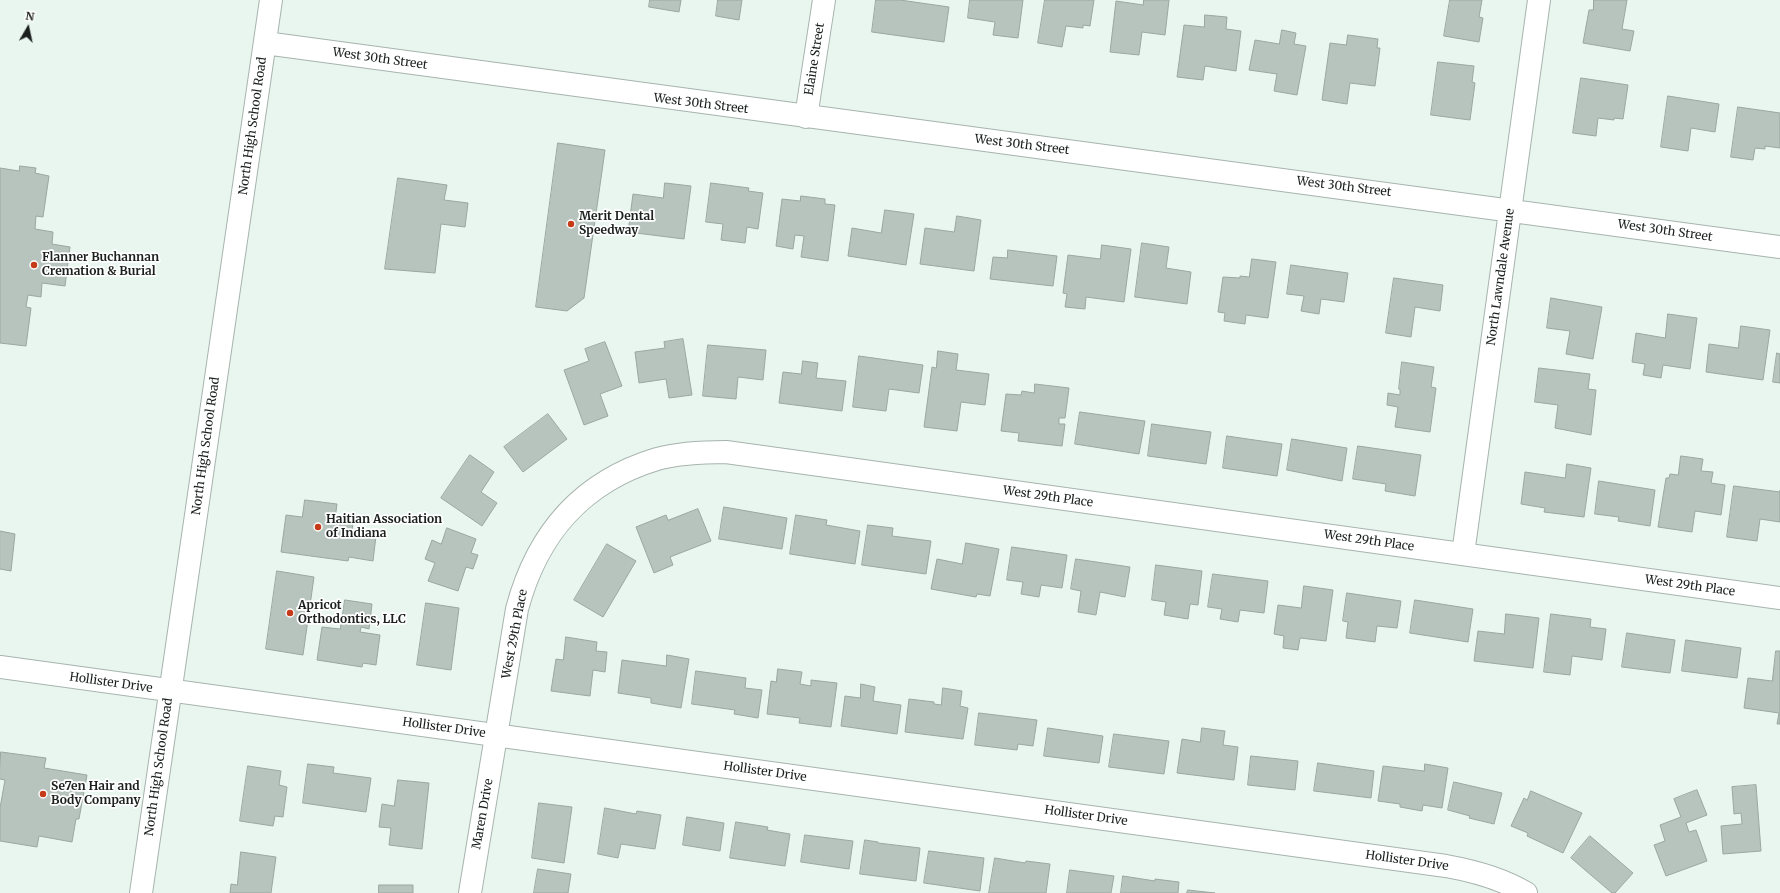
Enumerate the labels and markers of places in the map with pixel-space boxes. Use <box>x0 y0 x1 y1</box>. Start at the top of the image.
place label: Merit Dental Speedway <box>579 210 654 238</box>
marker: Merit Dental Speedway <box>566 219 576 229</box>
place label: Flanner Buchannan Cremation & Burial <box>42 251 159 279</box>
marker: Flanner Buchannan Cremation & Burial <box>29 260 39 270</box>
place label: Haitian Association of Indiana <box>326 513 442 541</box>
marker: Haitian Association of Indiana <box>313 522 323 532</box>
place label: Apricot Orthodontics, LLC <box>298 599 406 627</box>
marker: Apricot Orthodontics, LLC <box>285 608 295 618</box>
place label: Se7en Hair and Body Company <box>51 780 141 808</box>
marker: Se7en Hair and Body Company <box>38 789 48 799</box>

